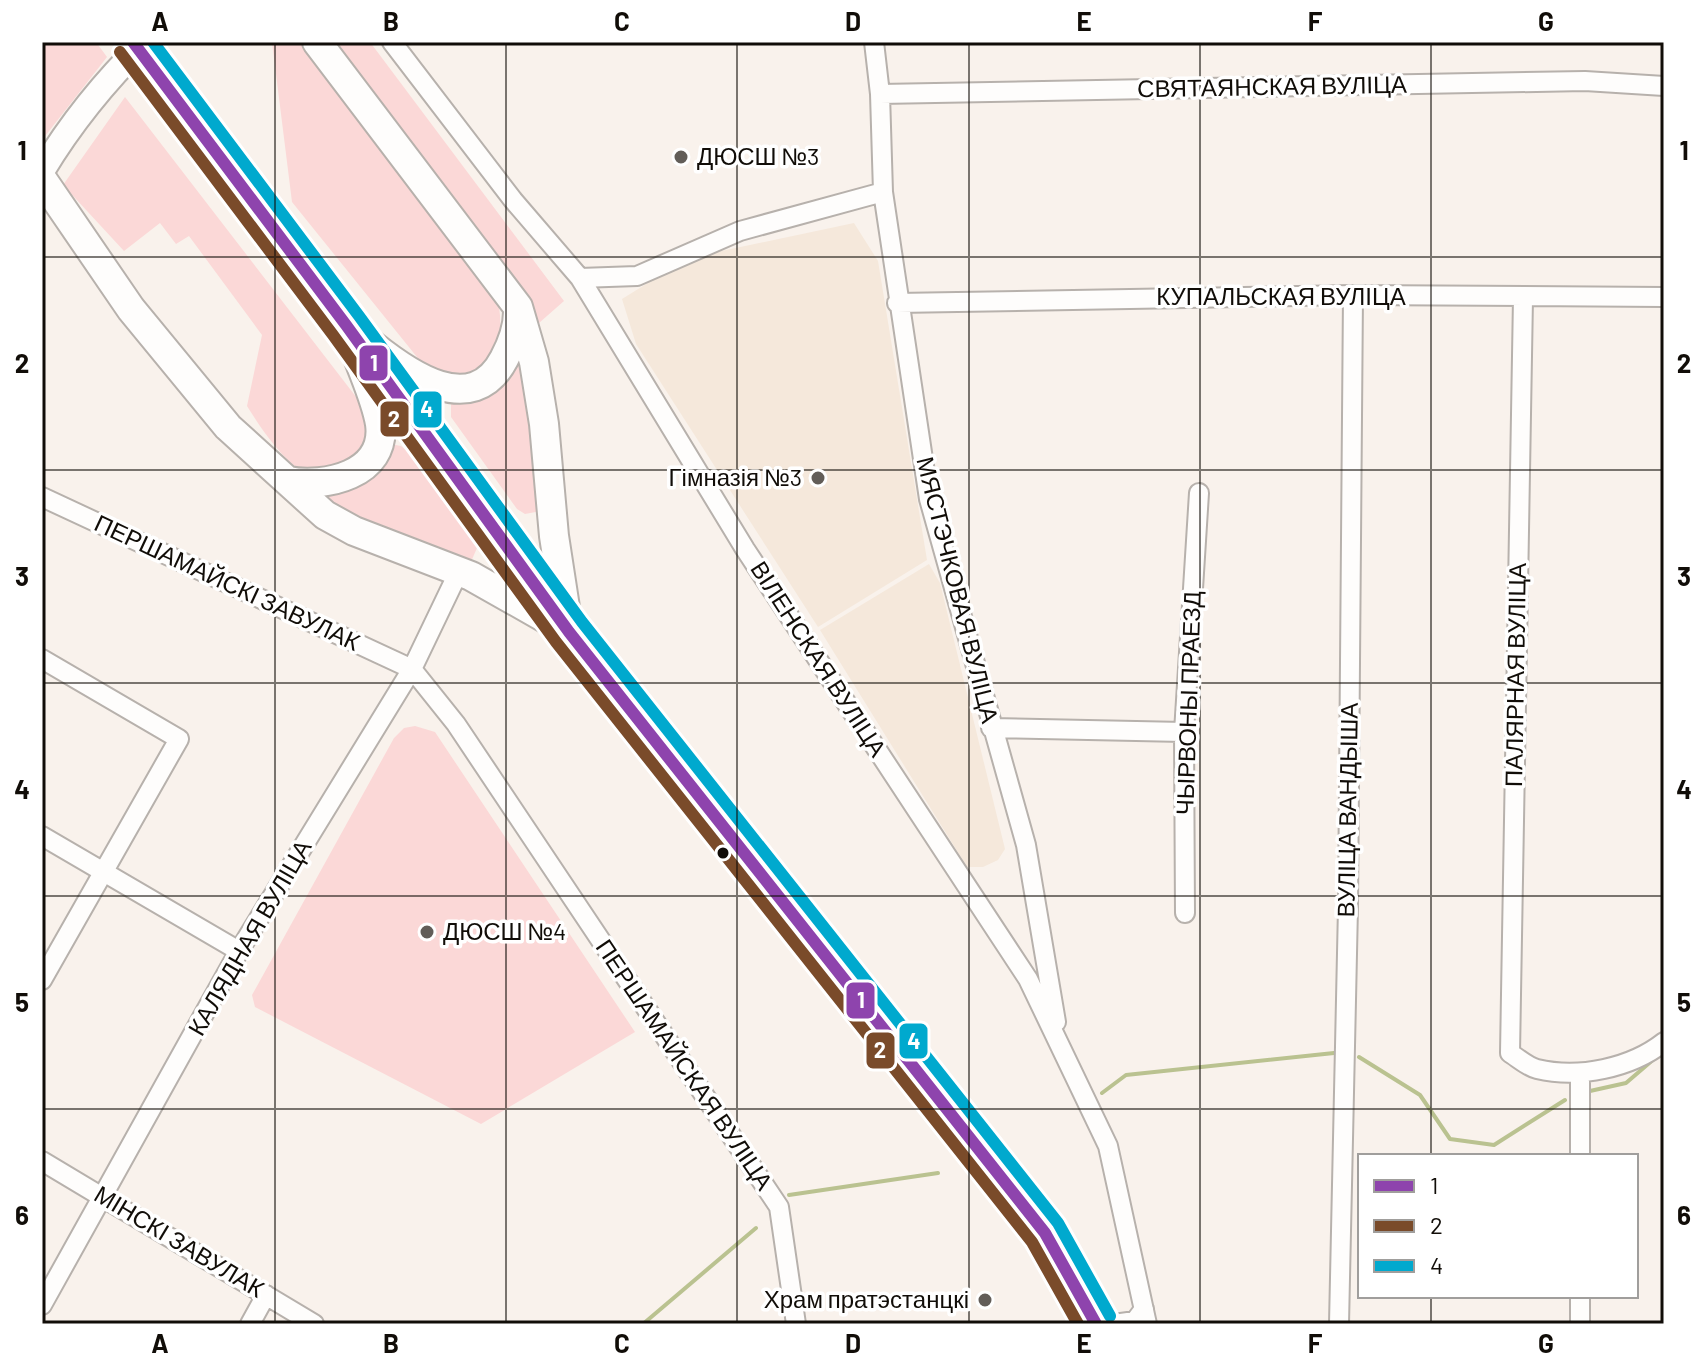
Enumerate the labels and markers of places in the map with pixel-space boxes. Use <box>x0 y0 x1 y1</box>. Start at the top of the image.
place label: ДЮСШ №3 <box>697 141 819 170</box>
marker: ДЮСШ №3 <box>672 148 690 166</box>
place label: Гімназія №3 <box>669 462 802 491</box>
marker: Гімназія №3 <box>809 469 827 487</box>
unlabelled marker <box>715 845 731 861</box>
place label: ДЮСШ №4 <box>443 916 566 945</box>
marker: ДЮСШ №4 <box>418 923 436 941</box>
place label: Храм пратэстанцкі <box>764 1284 969 1313</box>
marker: Храм пратэстанцкі <box>976 1291 994 1309</box>

